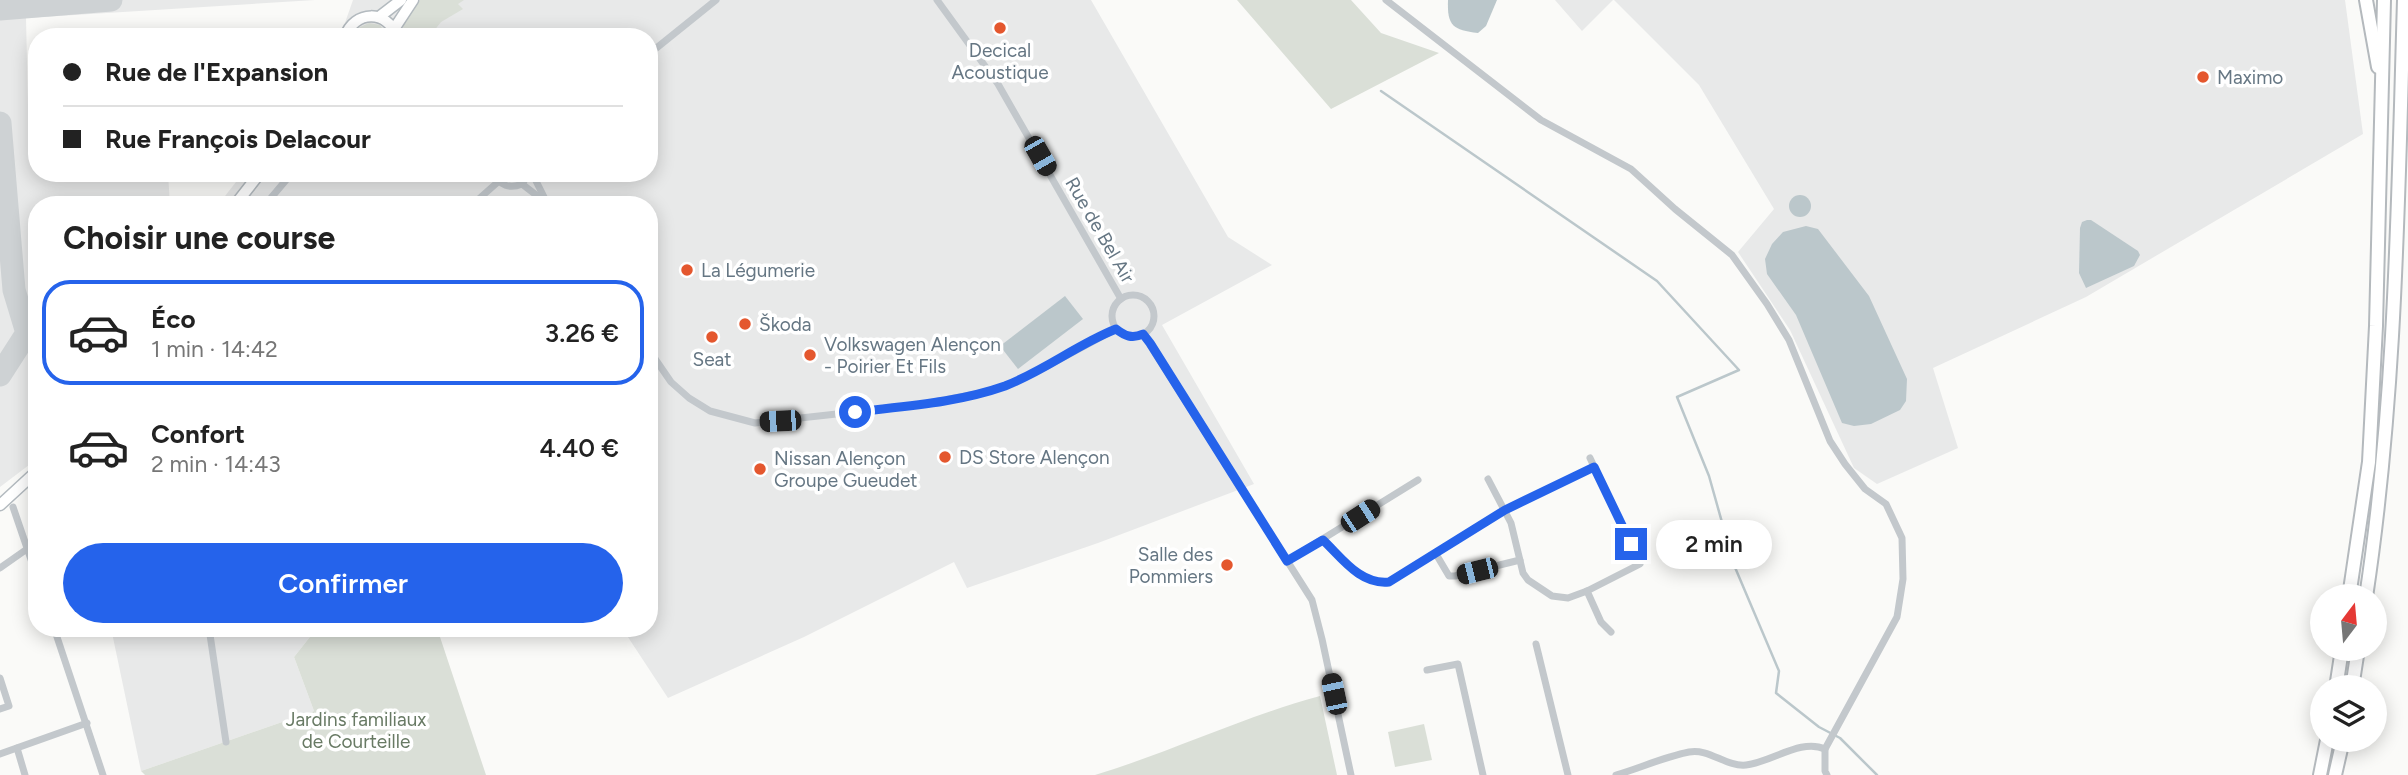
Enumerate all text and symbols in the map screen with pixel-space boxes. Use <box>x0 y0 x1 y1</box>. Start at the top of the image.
marker: Decical Acoustique <box>992 20 1008 36</box>
place label: Decical Acoustique <box>951 39 1049 84</box>
text: Rue de l'Expansion <box>105 56 328 88</box>
place label: Maximo <box>2217 66 2283 89</box>
marker: Maximo <box>2195 69 2211 85</box>
text: Rue François Delacour <box>105 123 371 155</box>
car <box>1021 133 1060 179</box>
street label: Rue de Bel Air <box>1060 173 1140 287</box>
text: Choisir une course <box>63 219 335 257</box>
place label: La Légumerie <box>701 259 815 282</box>
marker: La Légumerie <box>679 262 695 278</box>
icon: car <box>67 301 130 364</box>
text: Éco <box>151 303 196 335</box>
place label: Škoda <box>759 313 812 336</box>
marker: Škoda <box>737 316 753 332</box>
text: 3.26 € <box>545 317 619 349</box>
marker: Seat <box>704 329 720 345</box>
place label: Volkswagen Alençon - Poirier Et Fils <box>824 333 1001 378</box>
text: 1 min · 14:42 <box>151 335 278 363</box>
marker: Volkswagen Alençon - Poirier Et Fils <box>802 347 818 363</box>
place label: Seat <box>693 348 731 371</box>
route start <box>839 396 871 428</box>
car <box>759 409 802 433</box>
icon: car <box>67 416 130 479</box>
text: Confort <box>151 418 245 450</box>
text: 4.40 € <box>540 432 619 464</box>
place label: DS Store Alençon <box>959 446 1110 469</box>
place label: Nissan Alençon Groupe Gueudet <box>774 447 918 492</box>
marker: DS Store Alençon <box>937 449 953 465</box>
text: 2 min · 14:43 <box>151 450 281 478</box>
marker: Nissan Alençon Groupe Gueudet <box>752 461 768 477</box>
car <box>1337 496 1384 536</box>
callout: 2 min <box>1656 520 1771 568</box>
route end <box>1615 528 1647 560</box>
text: 2 min <box>1685 530 1743 558</box>
button: Confirmer <box>63 543 623 623</box>
place label: Salle des Pommiers <box>1129 543 1213 588</box>
car <box>1455 556 1500 586</box>
marker: Salle des Pommiers <box>1219 557 1235 573</box>
north arrow <box>2310 584 2387 662</box>
map controls <box>2310 584 2387 752</box>
car <box>1320 671 1349 717</box>
button: layers <box>2310 675 2387 752</box>
park label: Jardins familiaux de Courteille <box>286 708 426 753</box>

